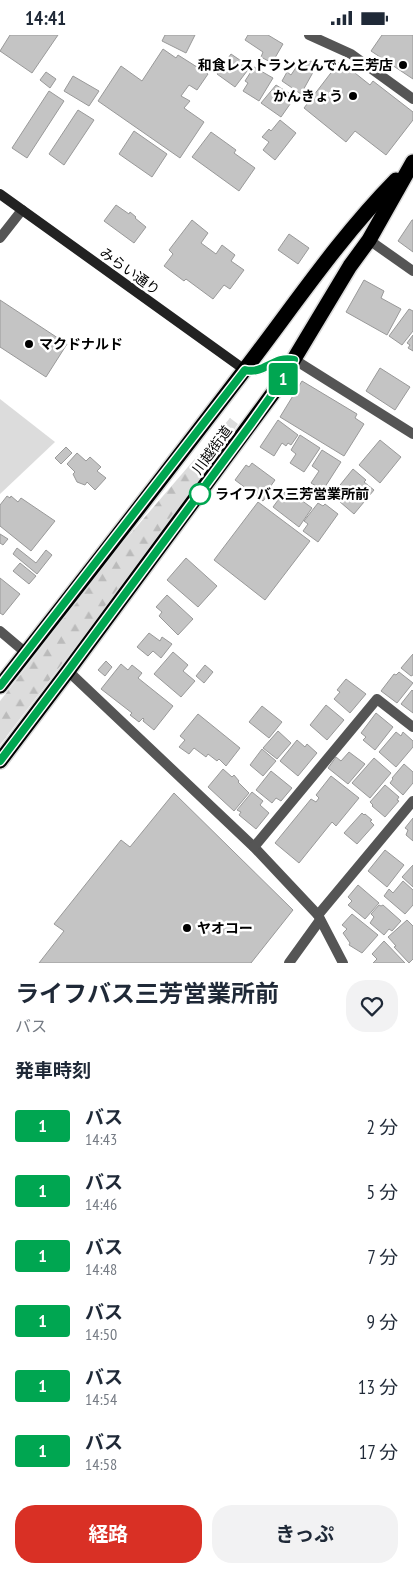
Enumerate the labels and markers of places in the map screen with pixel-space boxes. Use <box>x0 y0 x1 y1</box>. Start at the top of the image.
place label: 和食レストランとんでん三芳店 <box>198 56 393 74</box>
marker: 和食レストランとんでん三芳店 <box>397 59 409 71</box>
place label: かんきょう <box>273 87 343 105</box>
marker: かんきょう <box>347 90 359 102</box>
place label: マクドナルド <box>39 335 123 353</box>
marker: マクドナルド <box>23 338 35 350</box>
marker: ライフバス三芳営業所前 <box>189 483 211 505</box>
place label: ライフバス三芳営業所前 <box>215 485 369 503</box>
place label: ヤオコー <box>197 919 253 937</box>
marker: ヤオコー <box>181 922 193 934</box>

